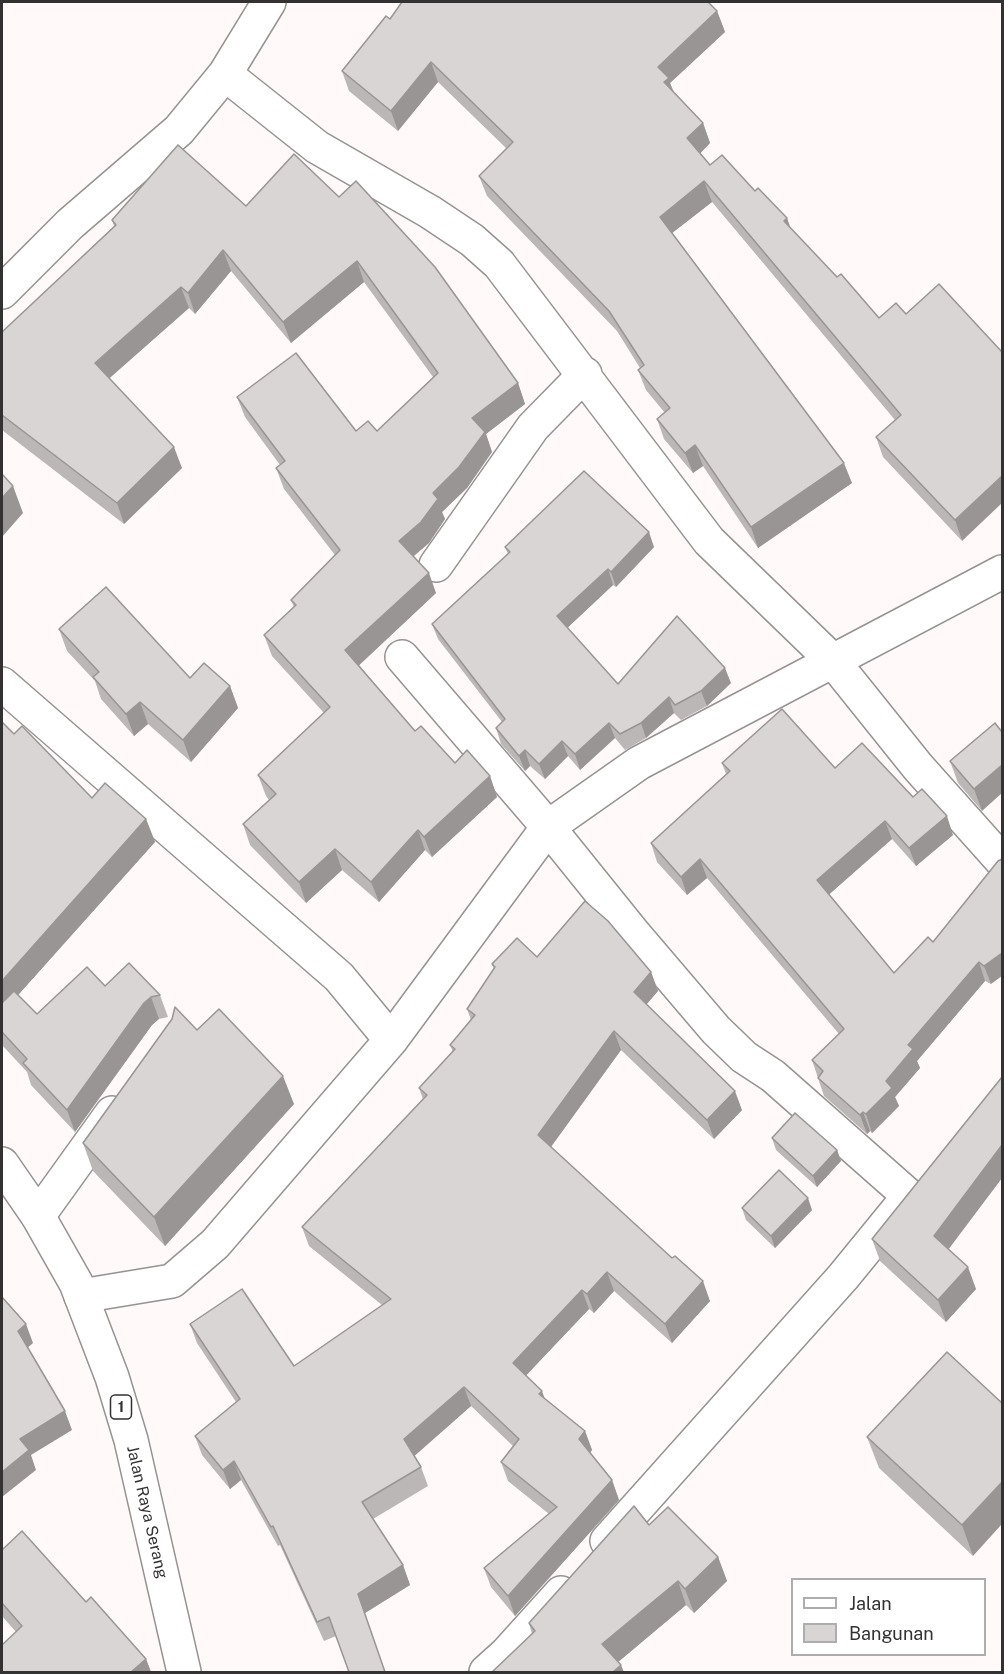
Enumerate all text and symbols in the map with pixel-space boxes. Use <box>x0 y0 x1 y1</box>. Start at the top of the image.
road number: 1 <box>110 1395 132 1419</box>
street label: Jalan Raya Serang <box>122 1444 172 1580</box>
legend <box>791 1578 986 1656</box>
text: Jalan <box>849 1593 892 1614</box>
text: Bangunan <box>849 1623 934 1644</box>

